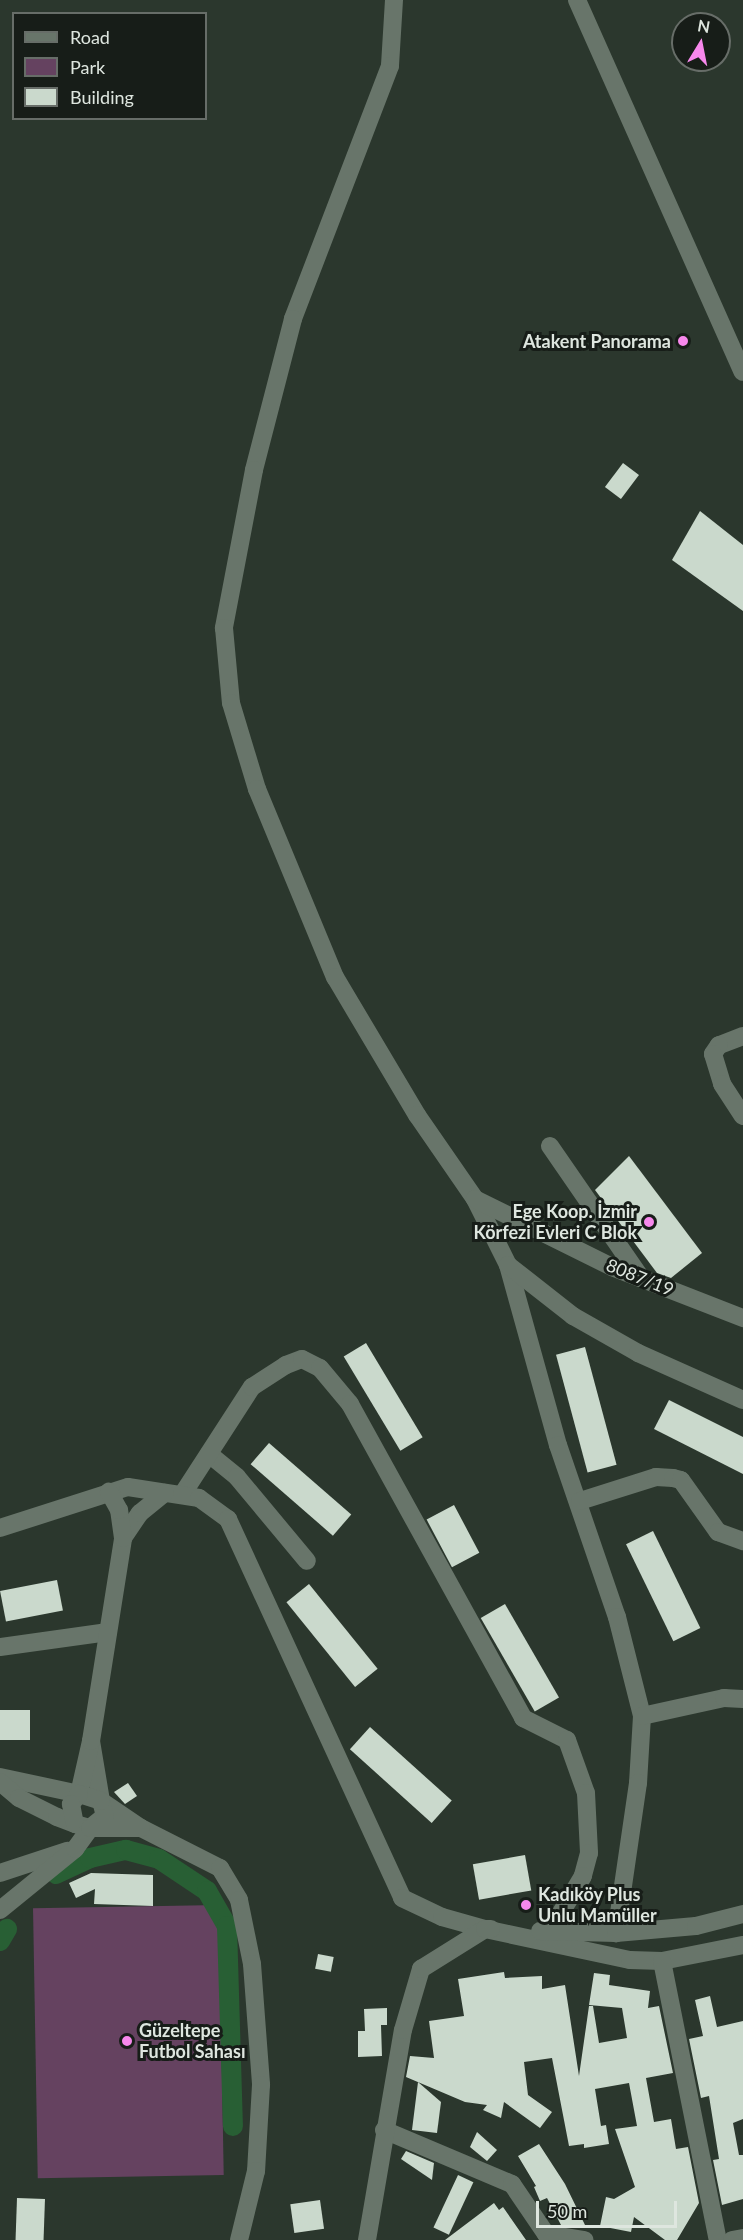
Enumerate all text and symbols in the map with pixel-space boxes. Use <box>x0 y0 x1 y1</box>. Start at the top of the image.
legend <box>12 12 207 120</box>
north arrow <box>671 12 731 72</box>
text: N <box>696 15 712 36</box>
text: Road <box>70 26 110 48</box>
text: Park <box>70 56 105 78</box>
text: Building <box>70 86 134 108</box>
place label: Atakent Panorama <box>523 330 671 352</box>
marker: Atakent Panorama <box>676 334 690 348</box>
place label: Ege Koop. İzmir Körfezi Evleri C Blok <box>474 1201 637 1244</box>
marker: Ege Koop. İzmir Körfezi Evleri C Blok <box>642 1215 656 1229</box>
street label: 8087/19 <box>603 1254 677 1300</box>
place label: Kadıköy Plus Unlu Mamüller <box>538 1884 657 1926</box>
marker: Kadıköy Plus Unlu Mamüller <box>519 1898 533 1912</box>
place label: Güzeltepe Futbol Sahası <box>139 2020 245 2062</box>
marker: Güzeltepe Futbol Sahası <box>120 2034 134 2048</box>
scale bar <box>539 2189 680 2227</box>
text: 50 m <box>547 2200 587 2222</box>

